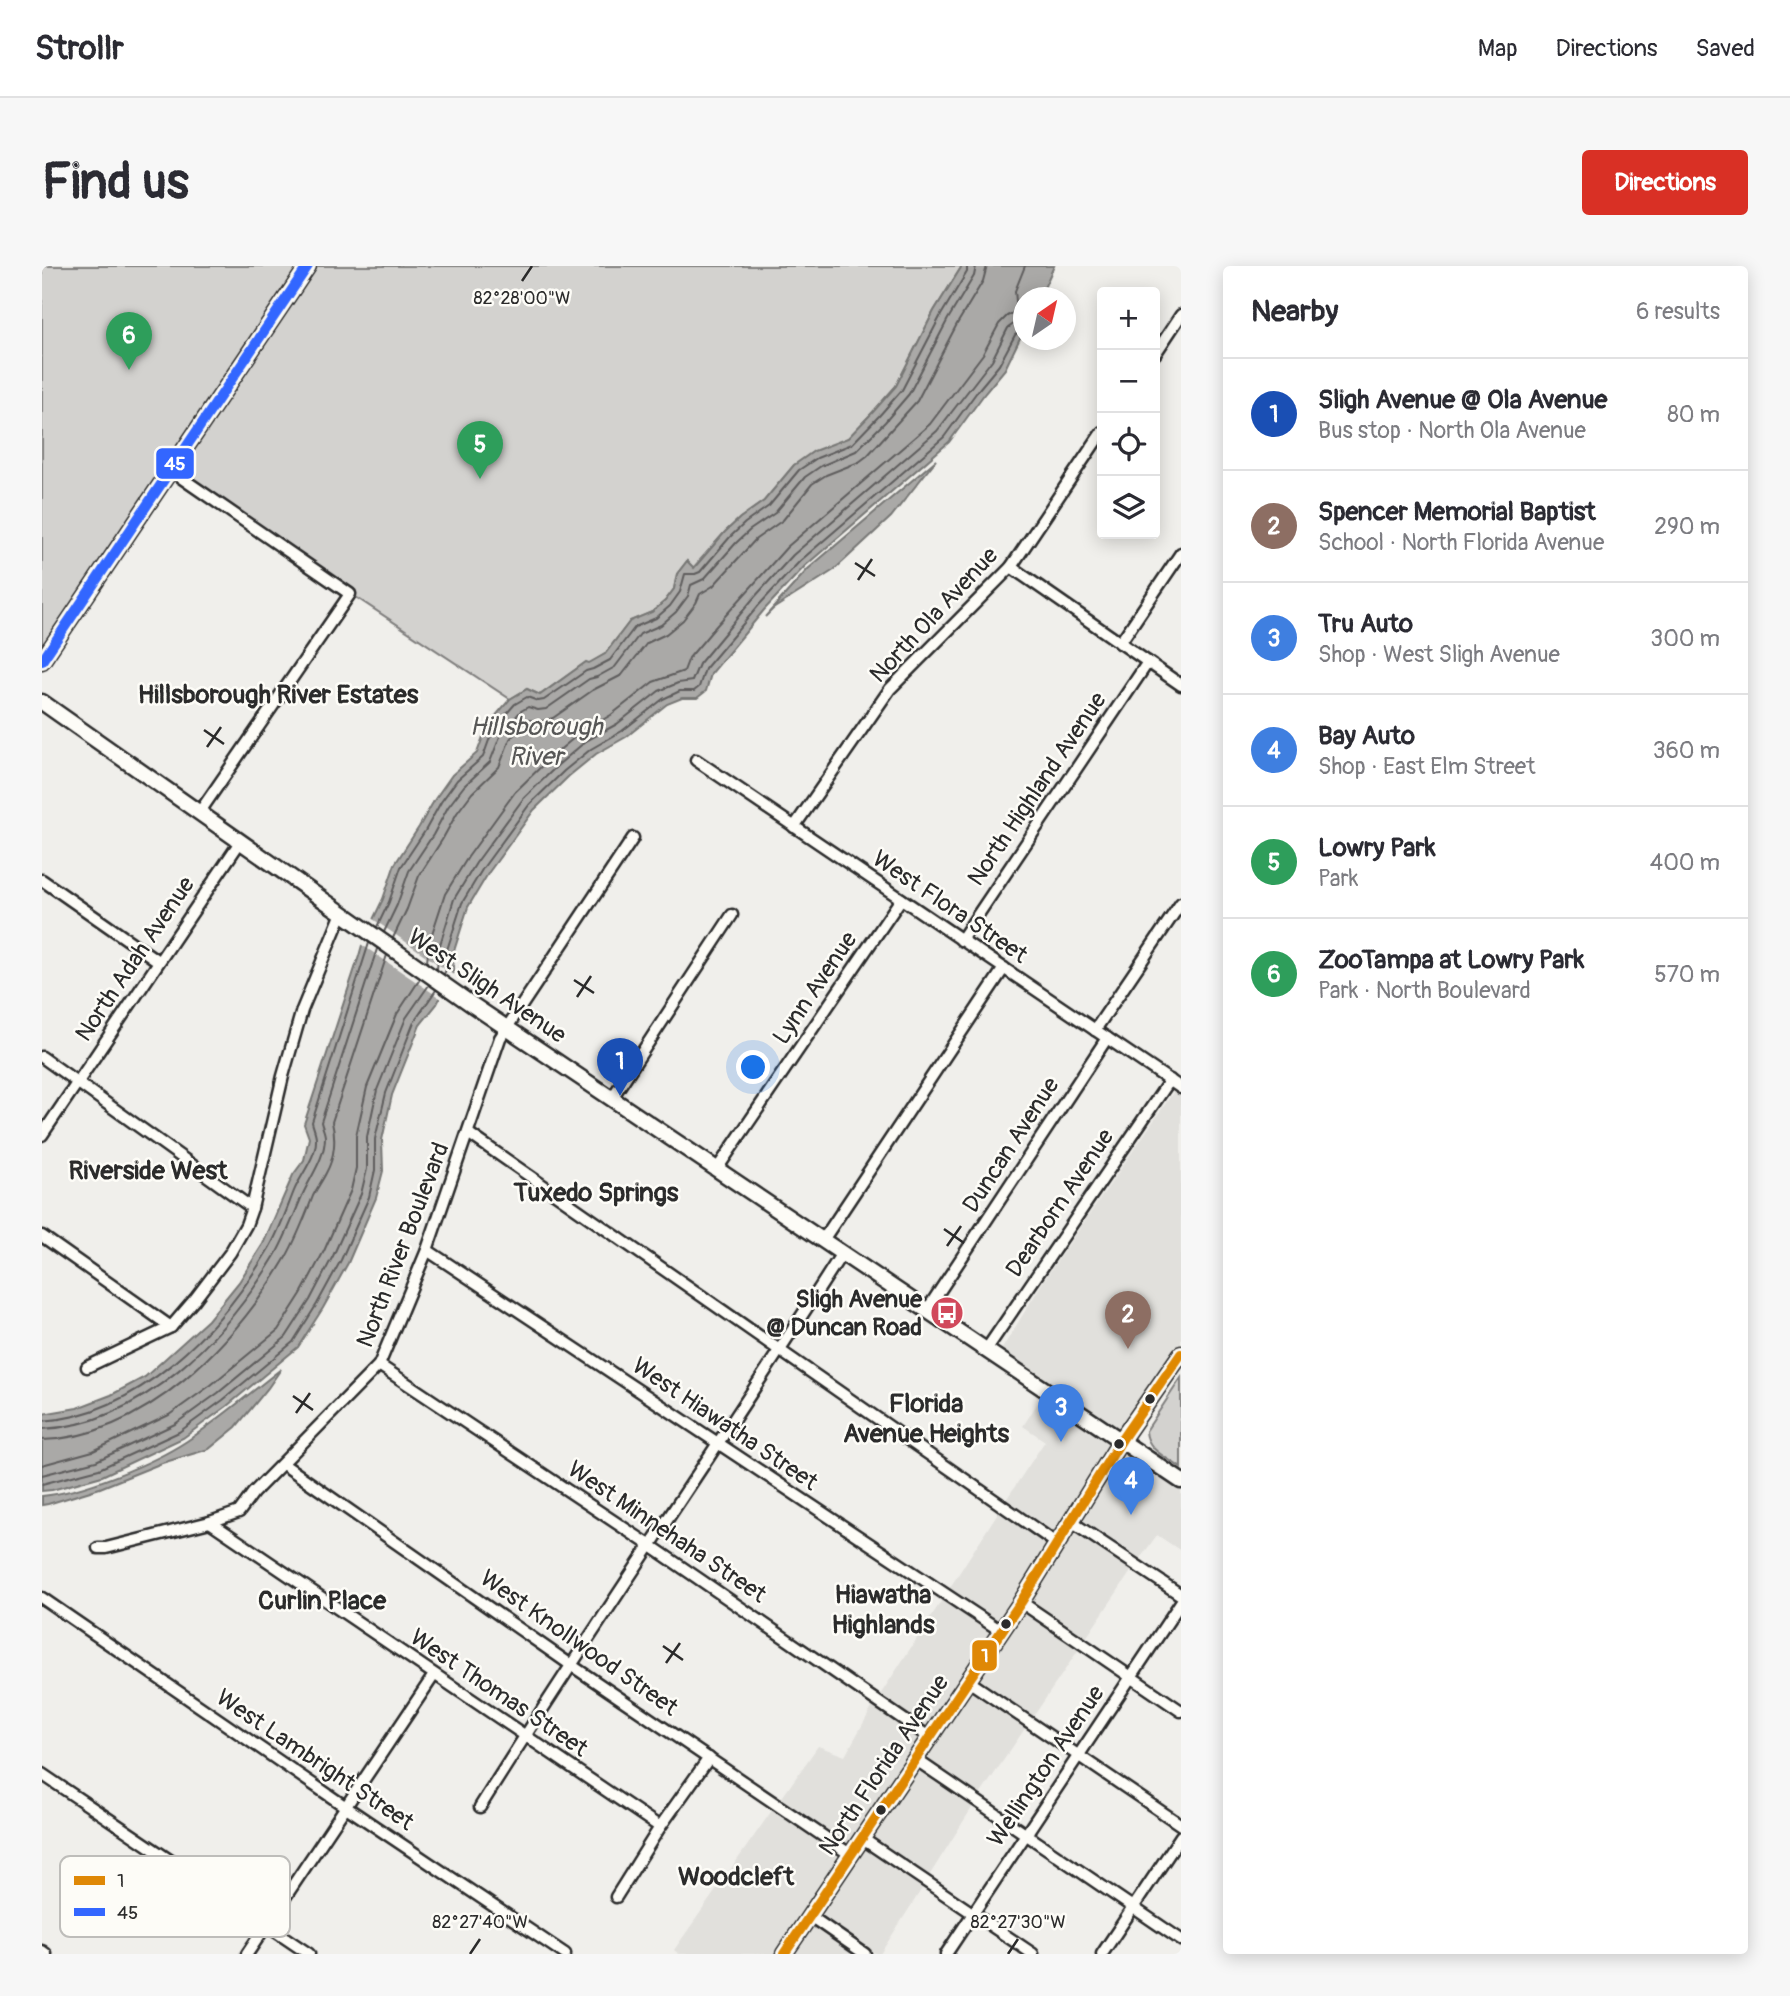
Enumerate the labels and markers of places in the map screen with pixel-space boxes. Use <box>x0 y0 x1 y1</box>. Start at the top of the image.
pin: 6 <box>106 312 152 370</box>
pin: 5 <box>457 421 503 479</box>
pin: 1 <box>597 1038 643 1096</box>
place label: Sligh Avenue @ Duncan Road <box>766 1285 923 1342</box>
pin: 2 <box>1105 1291 1151 1349</box>
bus stop icon: Sligh Avenue @ Duncan Road <box>928 1294 966 1332</box>
pin: 3 <box>1038 1384 1084 1442</box>
unlabelled marker <box>1143 1392 1157 1406</box>
unlabelled marker <box>1112 1437 1126 1451</box>
pin: 4 <box>1108 1457 1154 1515</box>
unlabelled marker <box>999 1617 1013 1631</box>
unlabelled marker <box>874 1803 888 1817</box>

